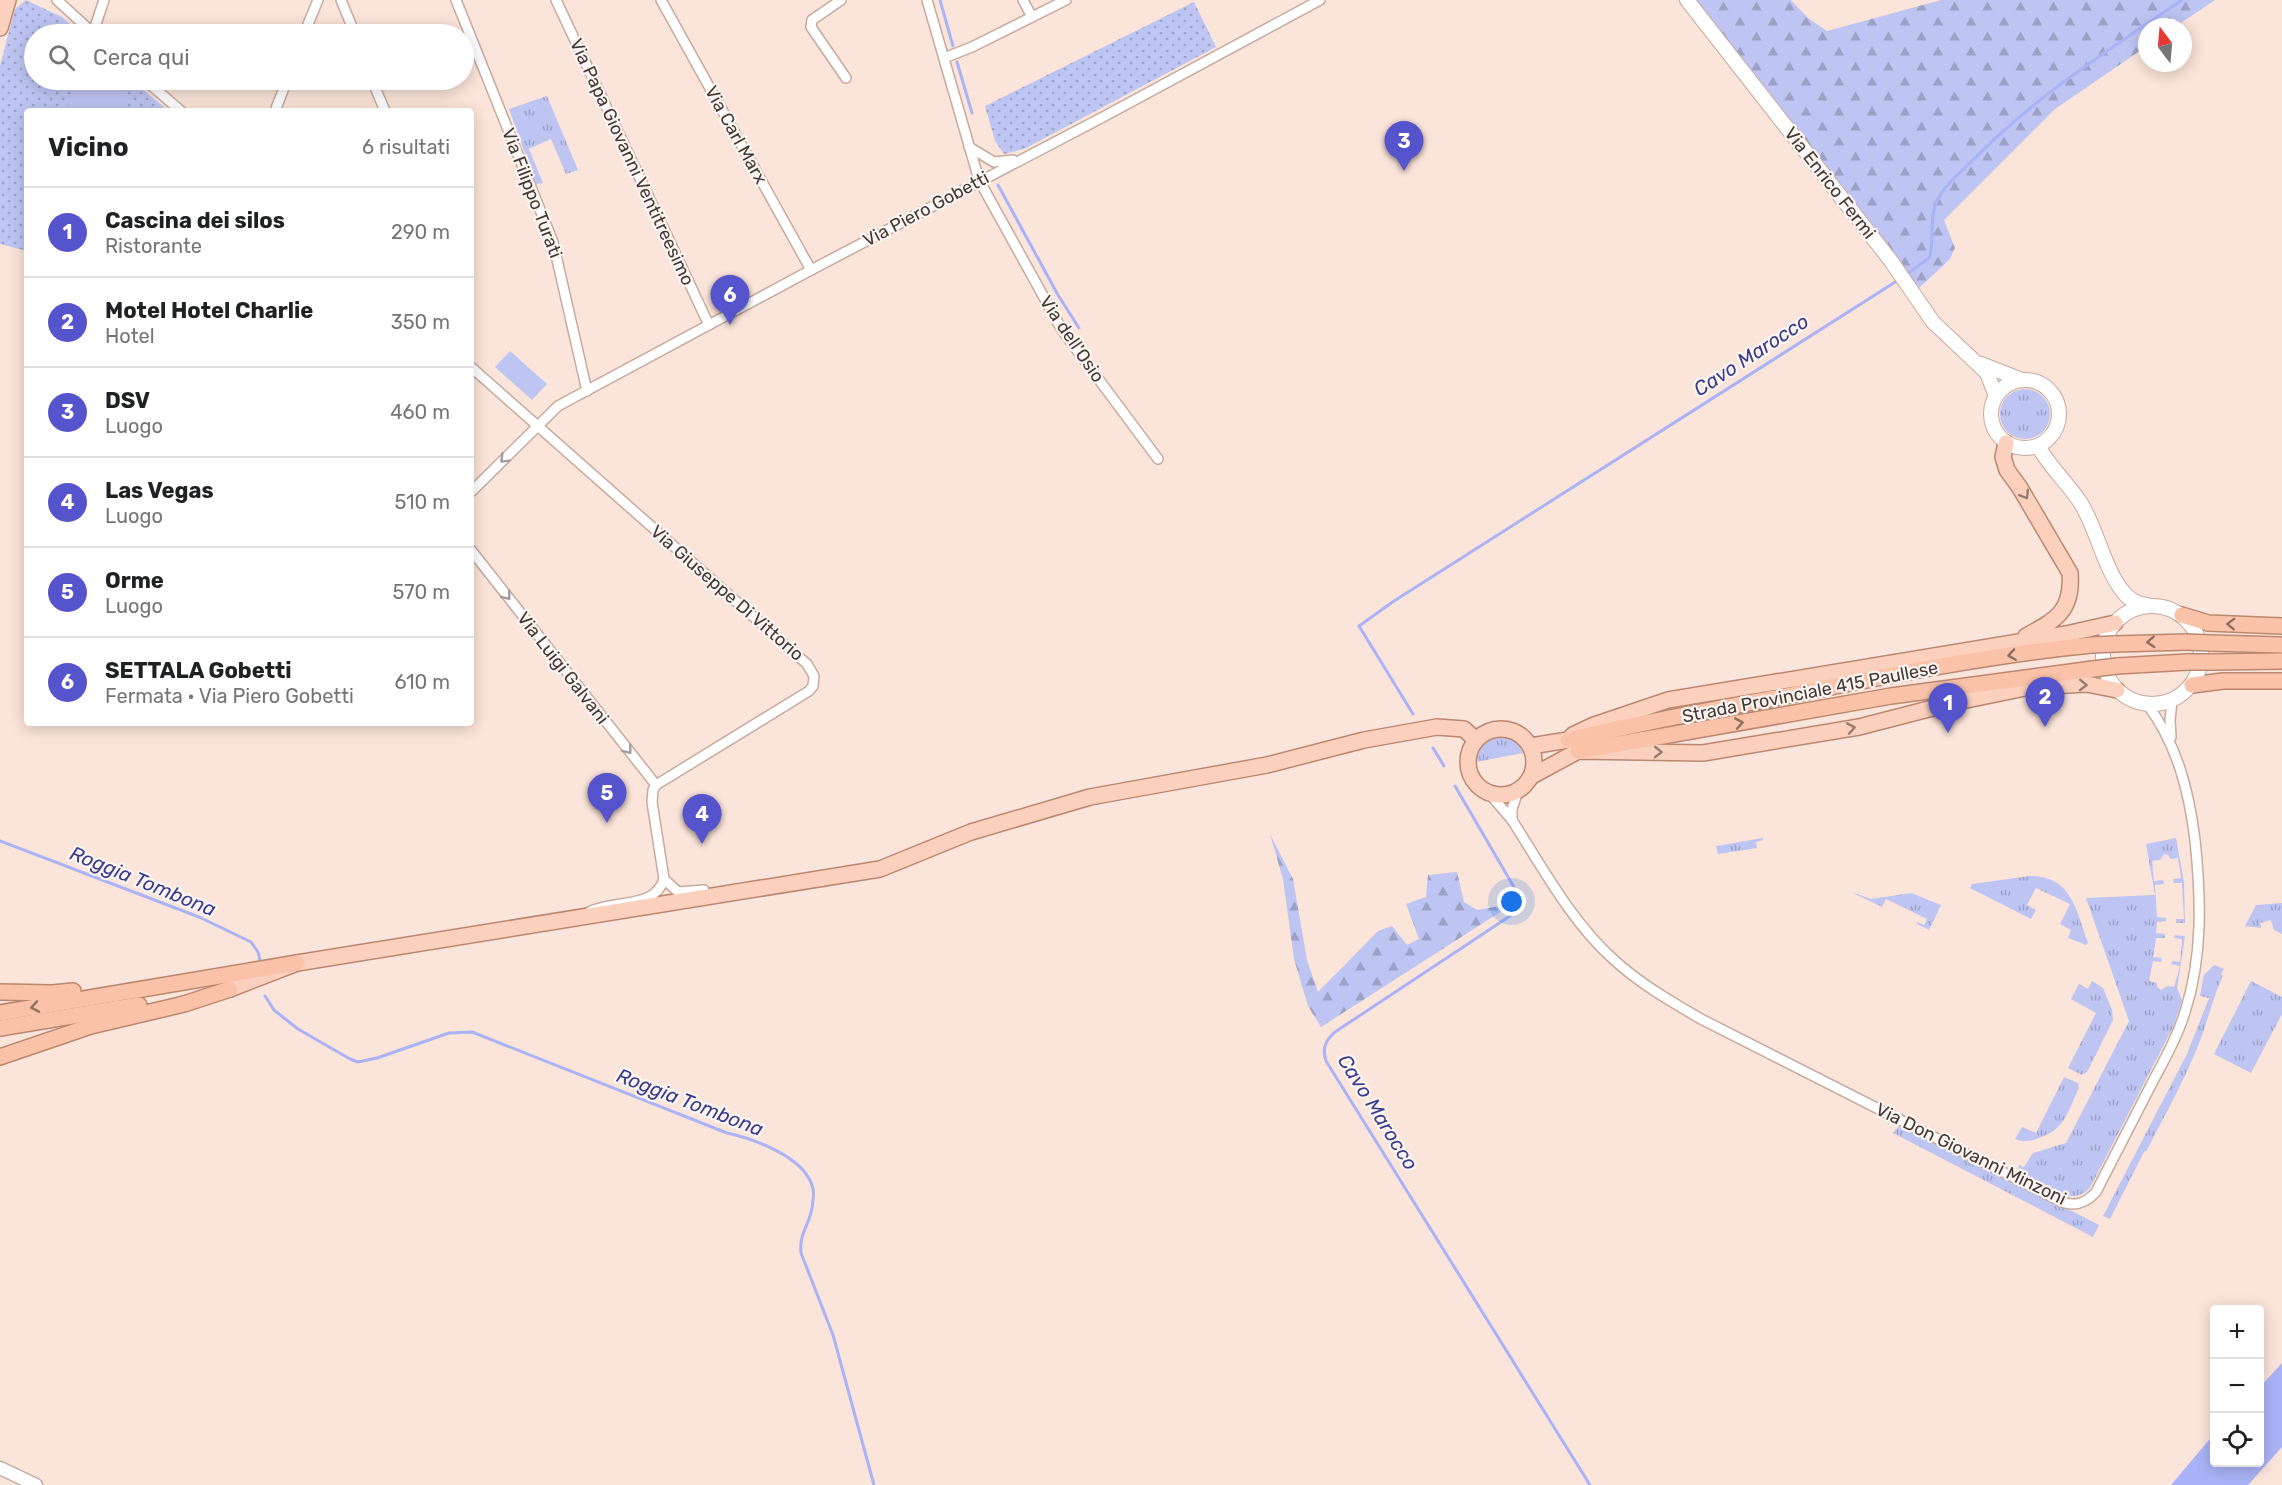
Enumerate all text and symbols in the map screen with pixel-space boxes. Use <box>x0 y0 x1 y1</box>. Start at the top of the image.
north arrow <box>2138 18 2192 72</box>
search box <box>24 24 474 90</box>
street label: Via Papa Giovanni Ventitreesimo <box>565 35 699 289</box>
icon: search <box>45 41 78 74</box>
text: Cerca qui <box>93 44 189 71</box>
street label: Via Carl Marx <box>700 82 772 188</box>
pin: 3 <box>1384 122 1424 171</box>
street label: Via Enrico Fermi <box>1780 123 1880 243</box>
street label: Via Filippo Turati <box>497 125 567 261</box>
text: Vicino <box>48 132 129 163</box>
text: 6 risultati <box>362 135 450 159</box>
street label: Via Piero Gobetti <box>859 167 993 251</box>
text: Cascina dei silos <box>105 207 285 234</box>
text: 1 <box>63 220 72 244</box>
text: 290 m <box>391 220 450 244</box>
text: Ristorante <box>105 234 202 258</box>
pin: 6 <box>710 276 750 325</box>
street label: Via dell'Osio <box>1035 291 1109 387</box>
text: Motel Hotel Charlie <box>105 297 313 324</box>
water label: Cavo Marocco <box>1689 309 1813 401</box>
text: 2 <box>61 310 74 334</box>
text: 350 m <box>391 310 450 334</box>
text: Hotel <box>105 324 155 348</box>
text: DSV <box>105 387 150 414</box>
text: 3 <box>61 400 74 424</box>
text: 460 m <box>390 400 450 424</box>
text: Luogo <box>105 414 163 438</box>
one-way arrow <box>500 451 511 462</box>
text: Las Vegas <box>105 477 214 504</box>
one-way arrow <box>2017 489 2029 499</box>
text: 4 <box>61 490 74 514</box>
text: 510 m <box>394 490 450 514</box>
text: Luogo <box>105 504 163 528</box>
street label: Via Giuseppe Di Vittorio <box>646 520 808 666</box>
text: Orme <box>105 567 164 594</box>
text: 5 <box>61 580 74 604</box>
text: 570 m <box>392 580 450 604</box>
one-way arrow <box>500 589 511 600</box>
text: Luogo <box>105 594 163 618</box>
street label: Via Luigi Galvani <box>512 608 614 728</box>
one-way arrow <box>2227 618 2236 631</box>
one-way arrow <box>2146 636 2155 649</box>
one-way arrow <box>2007 649 2017 661</box>
street label: Strada Provinciale 415 Paullese <box>1680 656 1940 728</box>
text: SETTALA Gobetti <box>105 657 292 684</box>
text: 6 <box>61 670 74 694</box>
text: 610 m <box>394 670 450 694</box>
pin: 2 <box>2026 678 2064 727</box>
one-way arrow <box>2078 679 2087 691</box>
text: Fermata · Via Piero Gobetti <box>105 684 354 708</box>
pin: 1 <box>1928 684 1968 733</box>
one-way arrow <box>1734 717 1744 730</box>
one-way arrow <box>1845 722 1855 735</box>
one-way arrow <box>620 743 631 754</box>
one-way arrow <box>1653 746 1662 758</box>
pin: 5 <box>588 774 626 823</box>
pin: 4 <box>682 794 722 844</box>
water label: Roggia Tombona <box>66 841 220 921</box>
your location <box>1497 887 1526 916</box>
one-way arrow <box>30 1000 40 1013</box>
water label: Cavo Marocco <box>1333 1050 1423 1174</box>
water label: Roggia Tombona <box>613 1063 767 1141</box>
street label: Via Don Giovanni Minzoni <box>1872 1098 2070 1210</box>
map controls <box>2210 1305 2264 1467</box>
button: + <box>2210 1305 2264 1359</box>
button: − <box>2210 1359 2264 1413</box>
button: locate <box>2210 1413 2264 1467</box>

